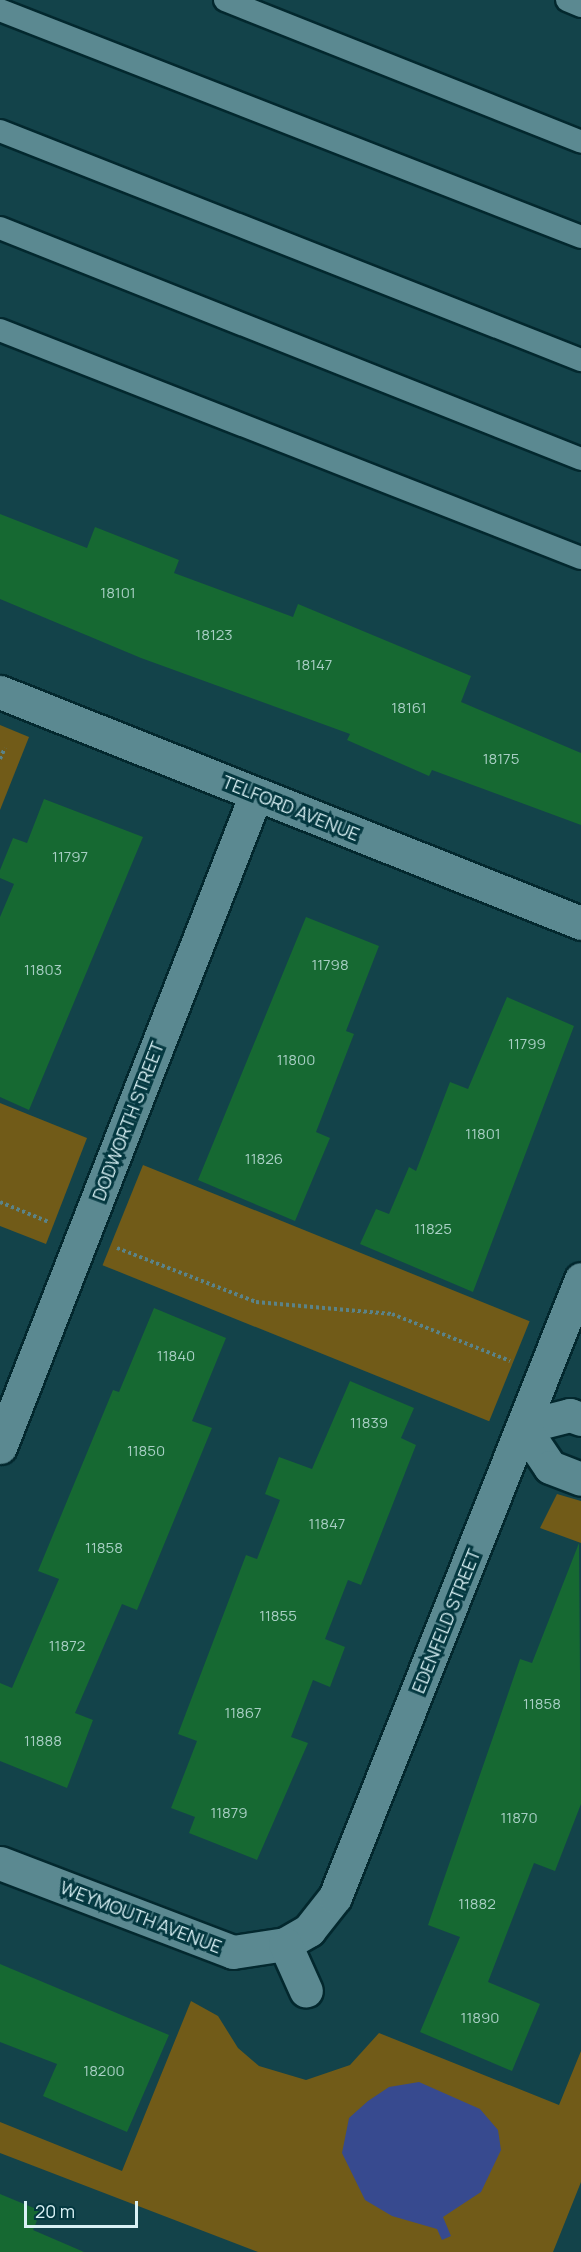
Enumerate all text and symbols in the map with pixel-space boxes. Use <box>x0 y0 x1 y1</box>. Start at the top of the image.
house number: 18101 <box>100 584 136 602</box>
house number: 18123 <box>195 626 233 644</box>
house number: 18147 <box>296 656 332 674</box>
house number: 18161 <box>391 699 427 717</box>
house number: 18175 <box>483 750 519 768</box>
street label: TELFORD AVENUE <box>219 771 363 845</box>
house number: 11797 <box>52 848 88 866</box>
house number: 11798 <box>311 956 349 974</box>
house number: 11803 <box>24 961 62 979</box>
house number: 11799 <box>508 1035 546 1053</box>
street label: DODWORTH STREET <box>88 1038 168 1204</box>
house number: 11800 <box>277 1051 315 1069</box>
house number: 11801 <box>465 1125 501 1143</box>
house number: 11826 <box>245 1150 283 1168</box>
house number: 11825 <box>414 1220 452 1238</box>
house number: 11840 <box>157 1347 195 1365</box>
house number: 11839 <box>350 1414 388 1432</box>
house number: 11850 <box>127 1442 165 1460</box>
house number: 11847 <box>309 1515 345 1533</box>
house number: 11858 <box>85 1539 123 1557</box>
street label: EDENFELD STREET <box>407 1546 485 1696</box>
house number: 11855 <box>259 1607 297 1625</box>
house number: 11872 <box>49 1637 85 1655</box>
house number: 11858 <box>523 1695 561 1713</box>
house number: 11867 <box>224 1704 262 1722</box>
house number: 11888 <box>24 1732 62 1750</box>
house number: 11879 <box>210 1804 248 1822</box>
house number: 11870 <box>500 1809 538 1827</box>
street label: WEYMOUTH AVENUE <box>57 1876 225 1958</box>
house number: 11882 <box>458 1895 496 1913</box>
house number: 11890 <box>461 2009 499 2027</box>
house number: 18200 <box>83 2062 125 2080</box>
scale bar <box>27 2189 141 2227</box>
text: 20 m <box>35 2199 75 2223</box>

